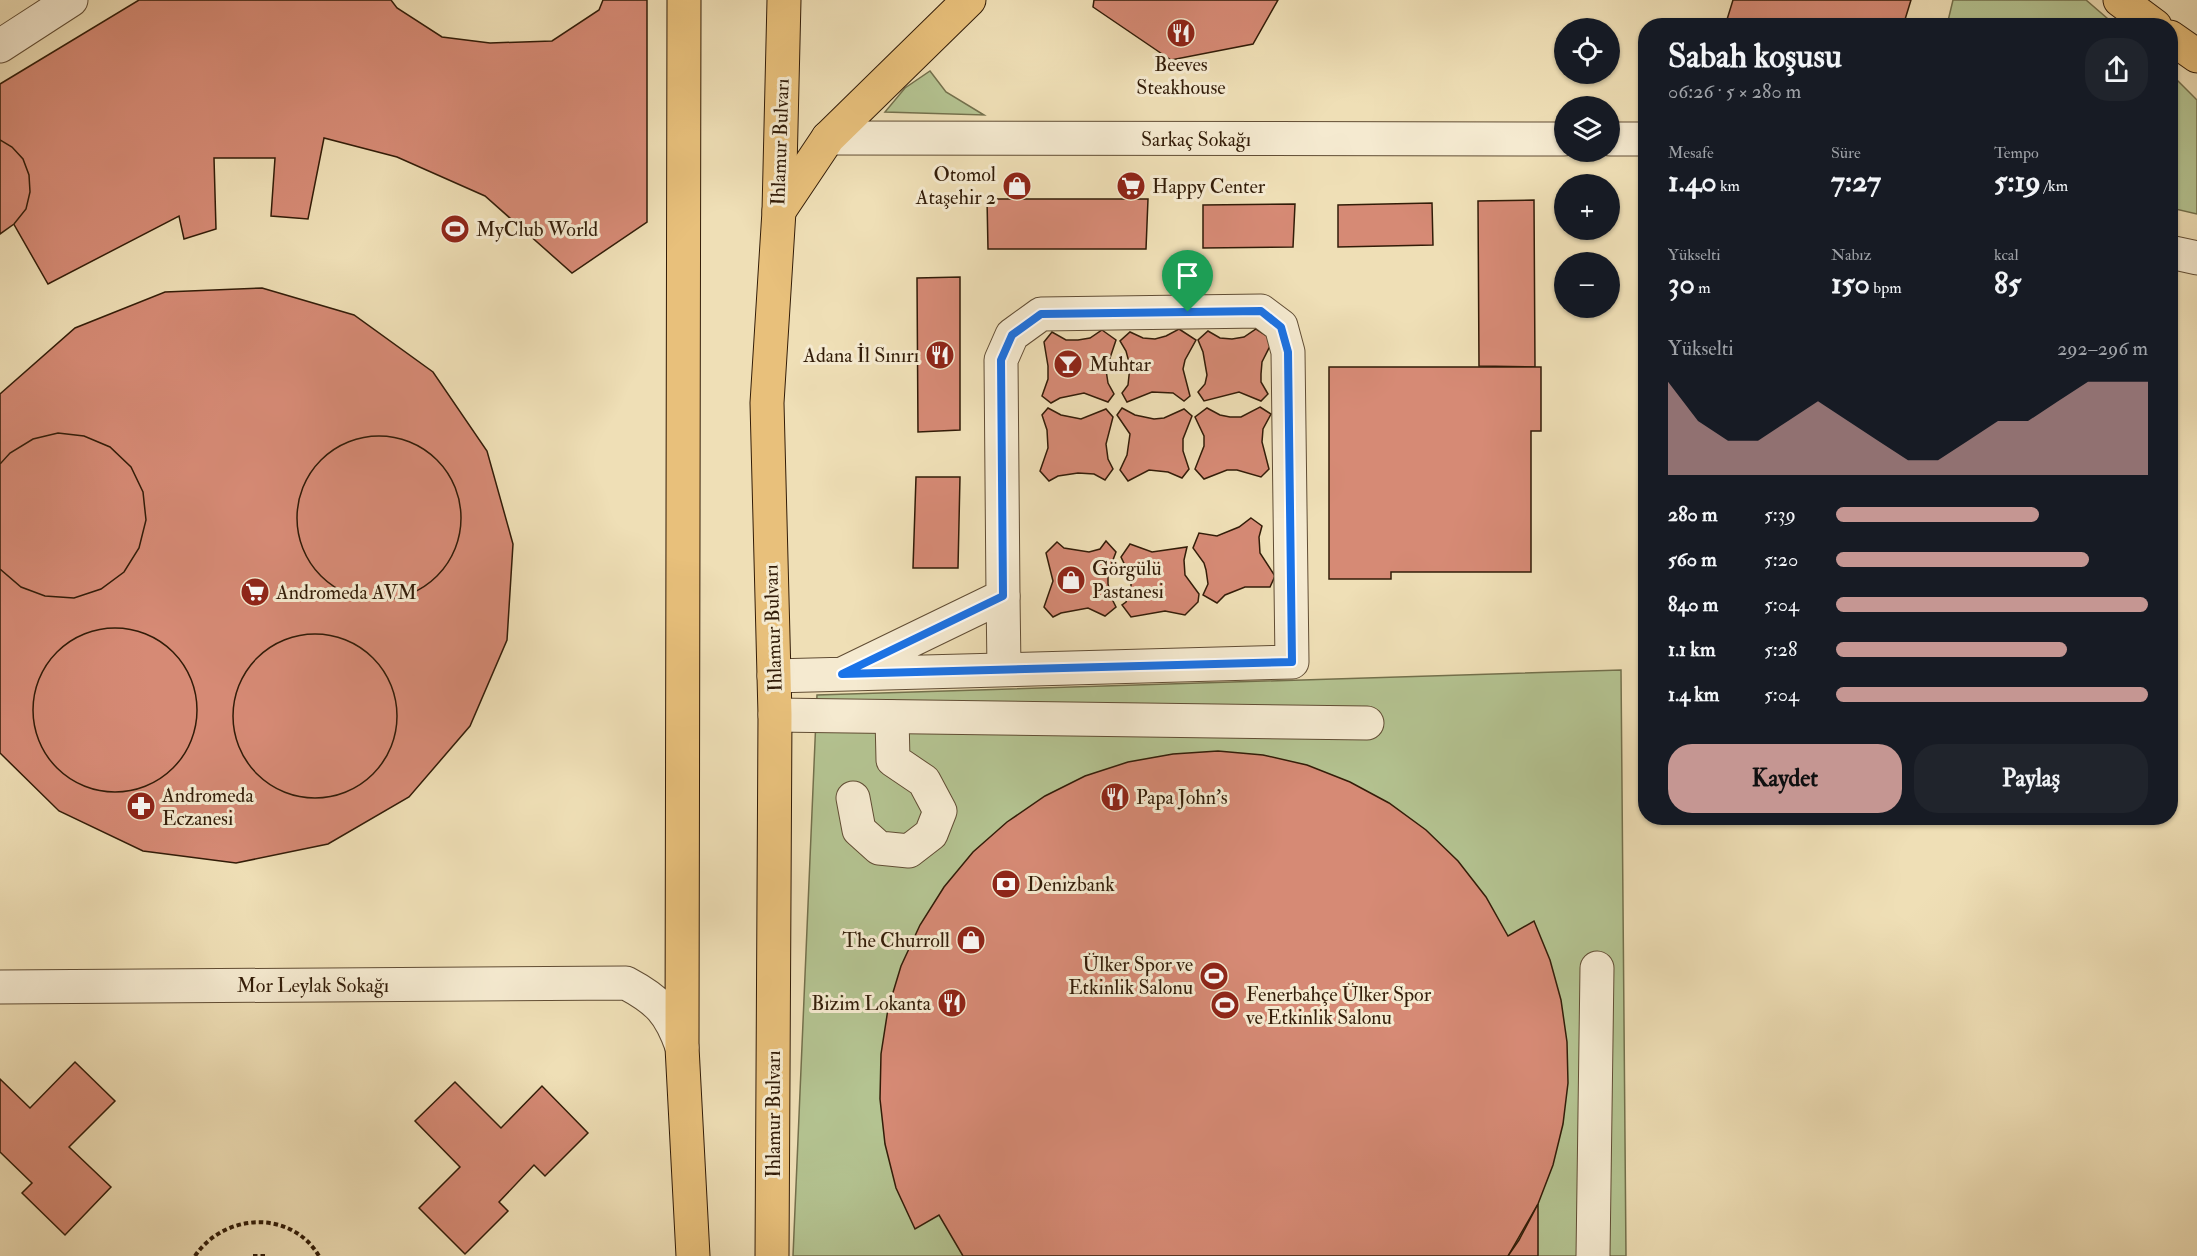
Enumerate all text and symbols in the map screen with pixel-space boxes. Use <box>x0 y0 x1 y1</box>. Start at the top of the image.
restaurant icon: Beeves Steakhouse <box>1165 17 1197 49</box>
map controls <box>1554 18 1620 318</box>
button: locate <box>1554 18 1620 84</box>
text: Sabah koşusu <box>1668 36 1842 77</box>
button: share <box>2085 38 2148 101</box>
place label: Beeves Steakhouse <box>1136 52 1226 100</box>
street label: Ihlamur Bulvarı <box>765 78 795 206</box>
text: 06:26 · 5 × 280 m <box>1668 79 1801 104</box>
button: layers <box>1554 96 1620 162</box>
street label: Sarkaç Sokağı <box>1141 127 1251 152</box>
text: Mesafe <box>1668 143 1714 163</box>
text: Süre <box>1831 143 1861 163</box>
text: Tempo <box>1994 143 2039 163</box>
place label: Otomol Ataşehir 2 <box>915 162 996 210</box>
text: 1.40 <box>1668 163 1717 200</box>
text: 7:27 <box>1831 163 1881 200</box>
text: 5:19 <box>1994 163 2041 200</box>
shop icon: Otomol Ataşehir 2 <box>1001 170 1033 202</box>
supermarket icon: Happy Center <box>1115 170 1147 202</box>
place label: Happy Center <box>1152 174 1266 200</box>
button: + <box>1554 174 1620 240</box>
text: km <box>1717 176 1740 196</box>
text: /km <box>2041 176 2068 196</box>
sports icon: MyClub World <box>439 213 471 245</box>
place label: MyClub World <box>476 217 598 242</box>
text: Yükselti <box>1668 245 1720 265</box>
text: Nabız <box>1831 245 1871 265</box>
text: kcal <box>1994 245 2019 265</box>
pin <box>1162 250 1213 312</box>
button: − <box>1554 252 1620 318</box>
icon: arrive <box>1171 259 1204 292</box>
text: 30 <box>1668 265 1695 302</box>
text: 150 <box>1831 265 1870 302</box>
text: 85 <box>1994 265 2021 302</box>
text: m <box>1695 278 1711 298</box>
text: bpm <box>1870 278 1902 298</box>
text: Yükselti <box>1668 336 1734 361</box>
text: 292–296 m <box>2057 336 2148 361</box>
restaurant icon: Adana İl Sınırı <box>924 339 956 371</box>
place label: Adana İl Sınırı <box>802 343 919 368</box>
bar icon: Muhtar <box>1052 348 1084 380</box>
place label: Muhtar <box>1089 352 1151 377</box>
text: 280 m <box>1668 502 1718 527</box>
text: 5:39 <box>1764 502 1796 527</box>
text: 560 m <box>1668 547 1717 572</box>
text: 5:20 <box>1764 547 1798 572</box>
place label: Görgülü Pastanesi <box>1092 556 1164 604</box>
street label: Ihlamur Bulvarı <box>758 564 788 692</box>
shop icon: Görgülü Pastanesi <box>1055 564 1087 596</box>
supermarket icon: Andromeda AVM <box>239 576 271 608</box>
place label: Andromeda AVM <box>275 580 417 605</box>
text: 840 m <box>1668 592 1718 617</box>
text: 5:04 <box>1764 592 1799 617</box>
text: 1.1 km <box>1668 637 1715 662</box>
text: 5:28 <box>1764 637 1797 662</box>
text: 1.4 km <box>1668 682 1719 707</box>
text: 5:04 <box>1764 682 1799 707</box>
button: Kaydet <box>1668 744 1902 813</box>
button: Paylaş <box>1914 744 2148 813</box>
restaurant icon: Papa John's <box>1099 781 1131 813</box>
place label: Andromeda Eczanesi <box>161 783 254 831</box>
place label: Papa John's <box>1136 785 1228 811</box>
pharmacy icon: Andromeda Eczanesi <box>125 790 157 822</box>
bank icon: Denizbank <box>990 868 1022 900</box>
place label: Denizbank <box>1027 872 1115 897</box>
shop icon: The Churroll <box>955 924 987 956</box>
place label: The Churroll <box>842 928 950 953</box>
place label: Ülker Spor ve Etkinlik Salonu <box>1068 952 1193 1000</box>
sports icon: Ülker Spor ve Etkinlik Salonu <box>1198 960 1230 992</box>
street label: Mor Leylak Sokağı <box>237 973 389 998</box>
place label: Fenerbahçe Ülker Spor ve Etkinlik Salonu <box>1245 982 1432 1030</box>
restaurant icon: Bizim Lokanta <box>936 987 968 1019</box>
sports icon: Fenerbahçe Ülker Spor ve Etkinlik Salonu <box>1209 989 1241 1021</box>
place label: Bizim Lokanta <box>811 991 932 1016</box>
street label: Ihlamur Bulvarı <box>761 1050 786 1178</box>

